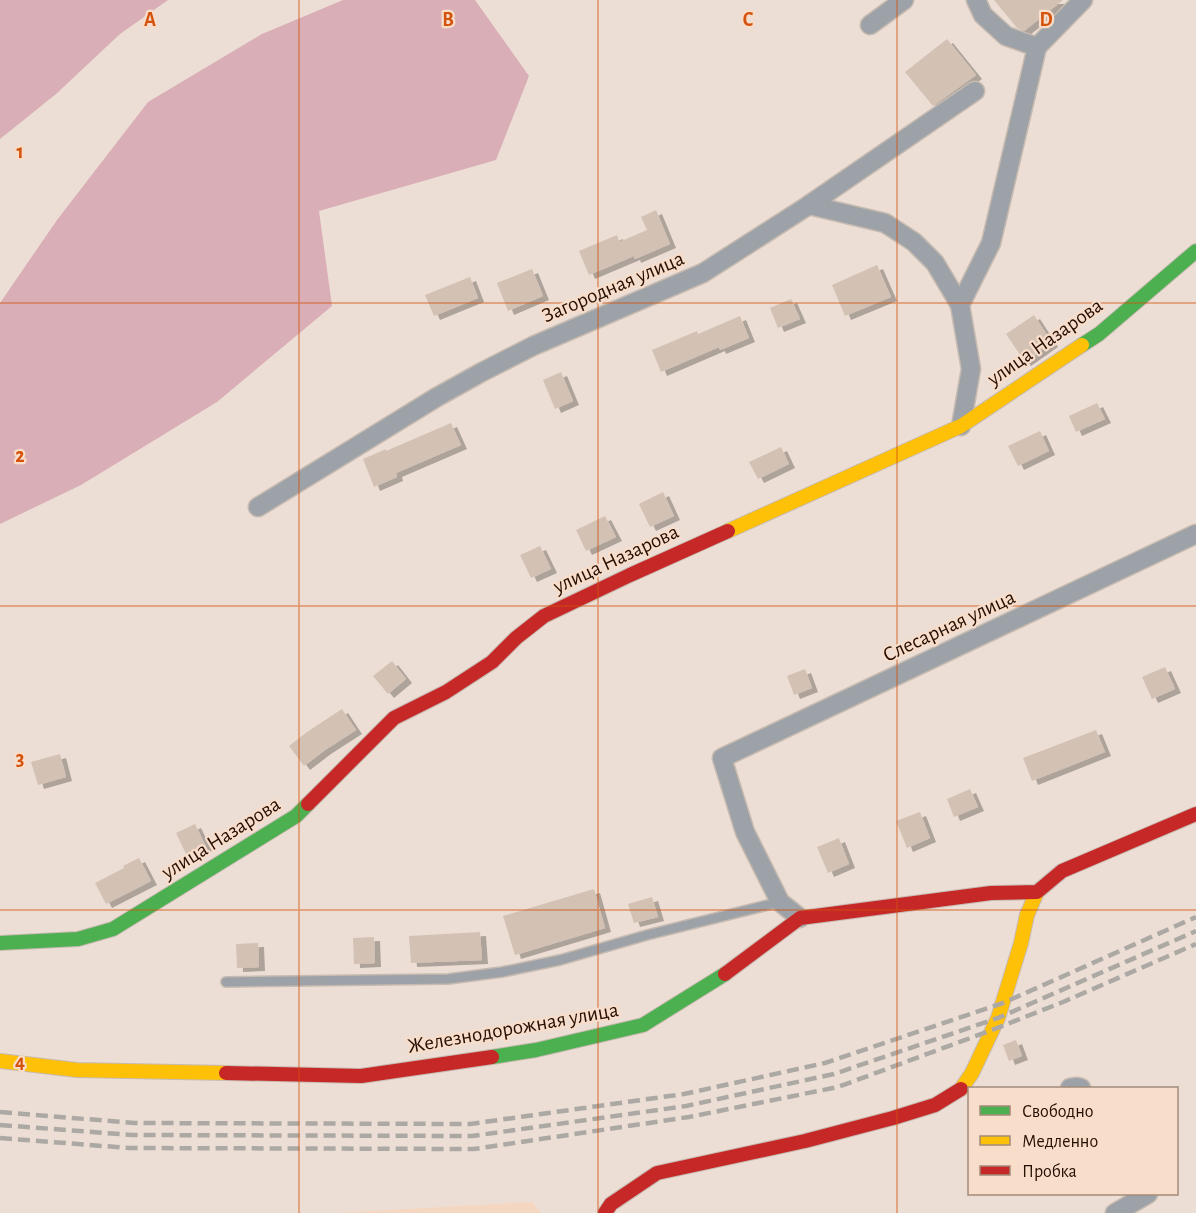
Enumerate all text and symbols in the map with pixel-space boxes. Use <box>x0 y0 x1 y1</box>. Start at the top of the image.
text: A <box>144 10 156 30</box>
text: B <box>442 10 454 30</box>
text: C <box>743 10 754 30</box>
text: D <box>1039 10 1053 30</box>
text: 1 <box>16 142 24 162</box>
street label: Загородная улица <box>539 247 687 326</box>
street label: улица Назарова <box>983 294 1107 390</box>
text: 2 <box>15 446 25 466</box>
street label: улица Назарова <box>549 521 682 598</box>
street label: Слесарная улица <box>880 586 1019 666</box>
text: 3 <box>16 749 24 769</box>
street label: улица Назарова <box>157 793 284 883</box>
street label: Железнодорожная улица <box>406 999 621 1057</box>
text: 4 <box>15 1052 25 1072</box>
legend <box>968 1087 1178 1195</box>
text: Свободно <box>1022 1102 1094 1121</box>
text: Медленно <box>1022 1133 1098 1151</box>
text: Пробка <box>1022 1162 1077 1181</box>

